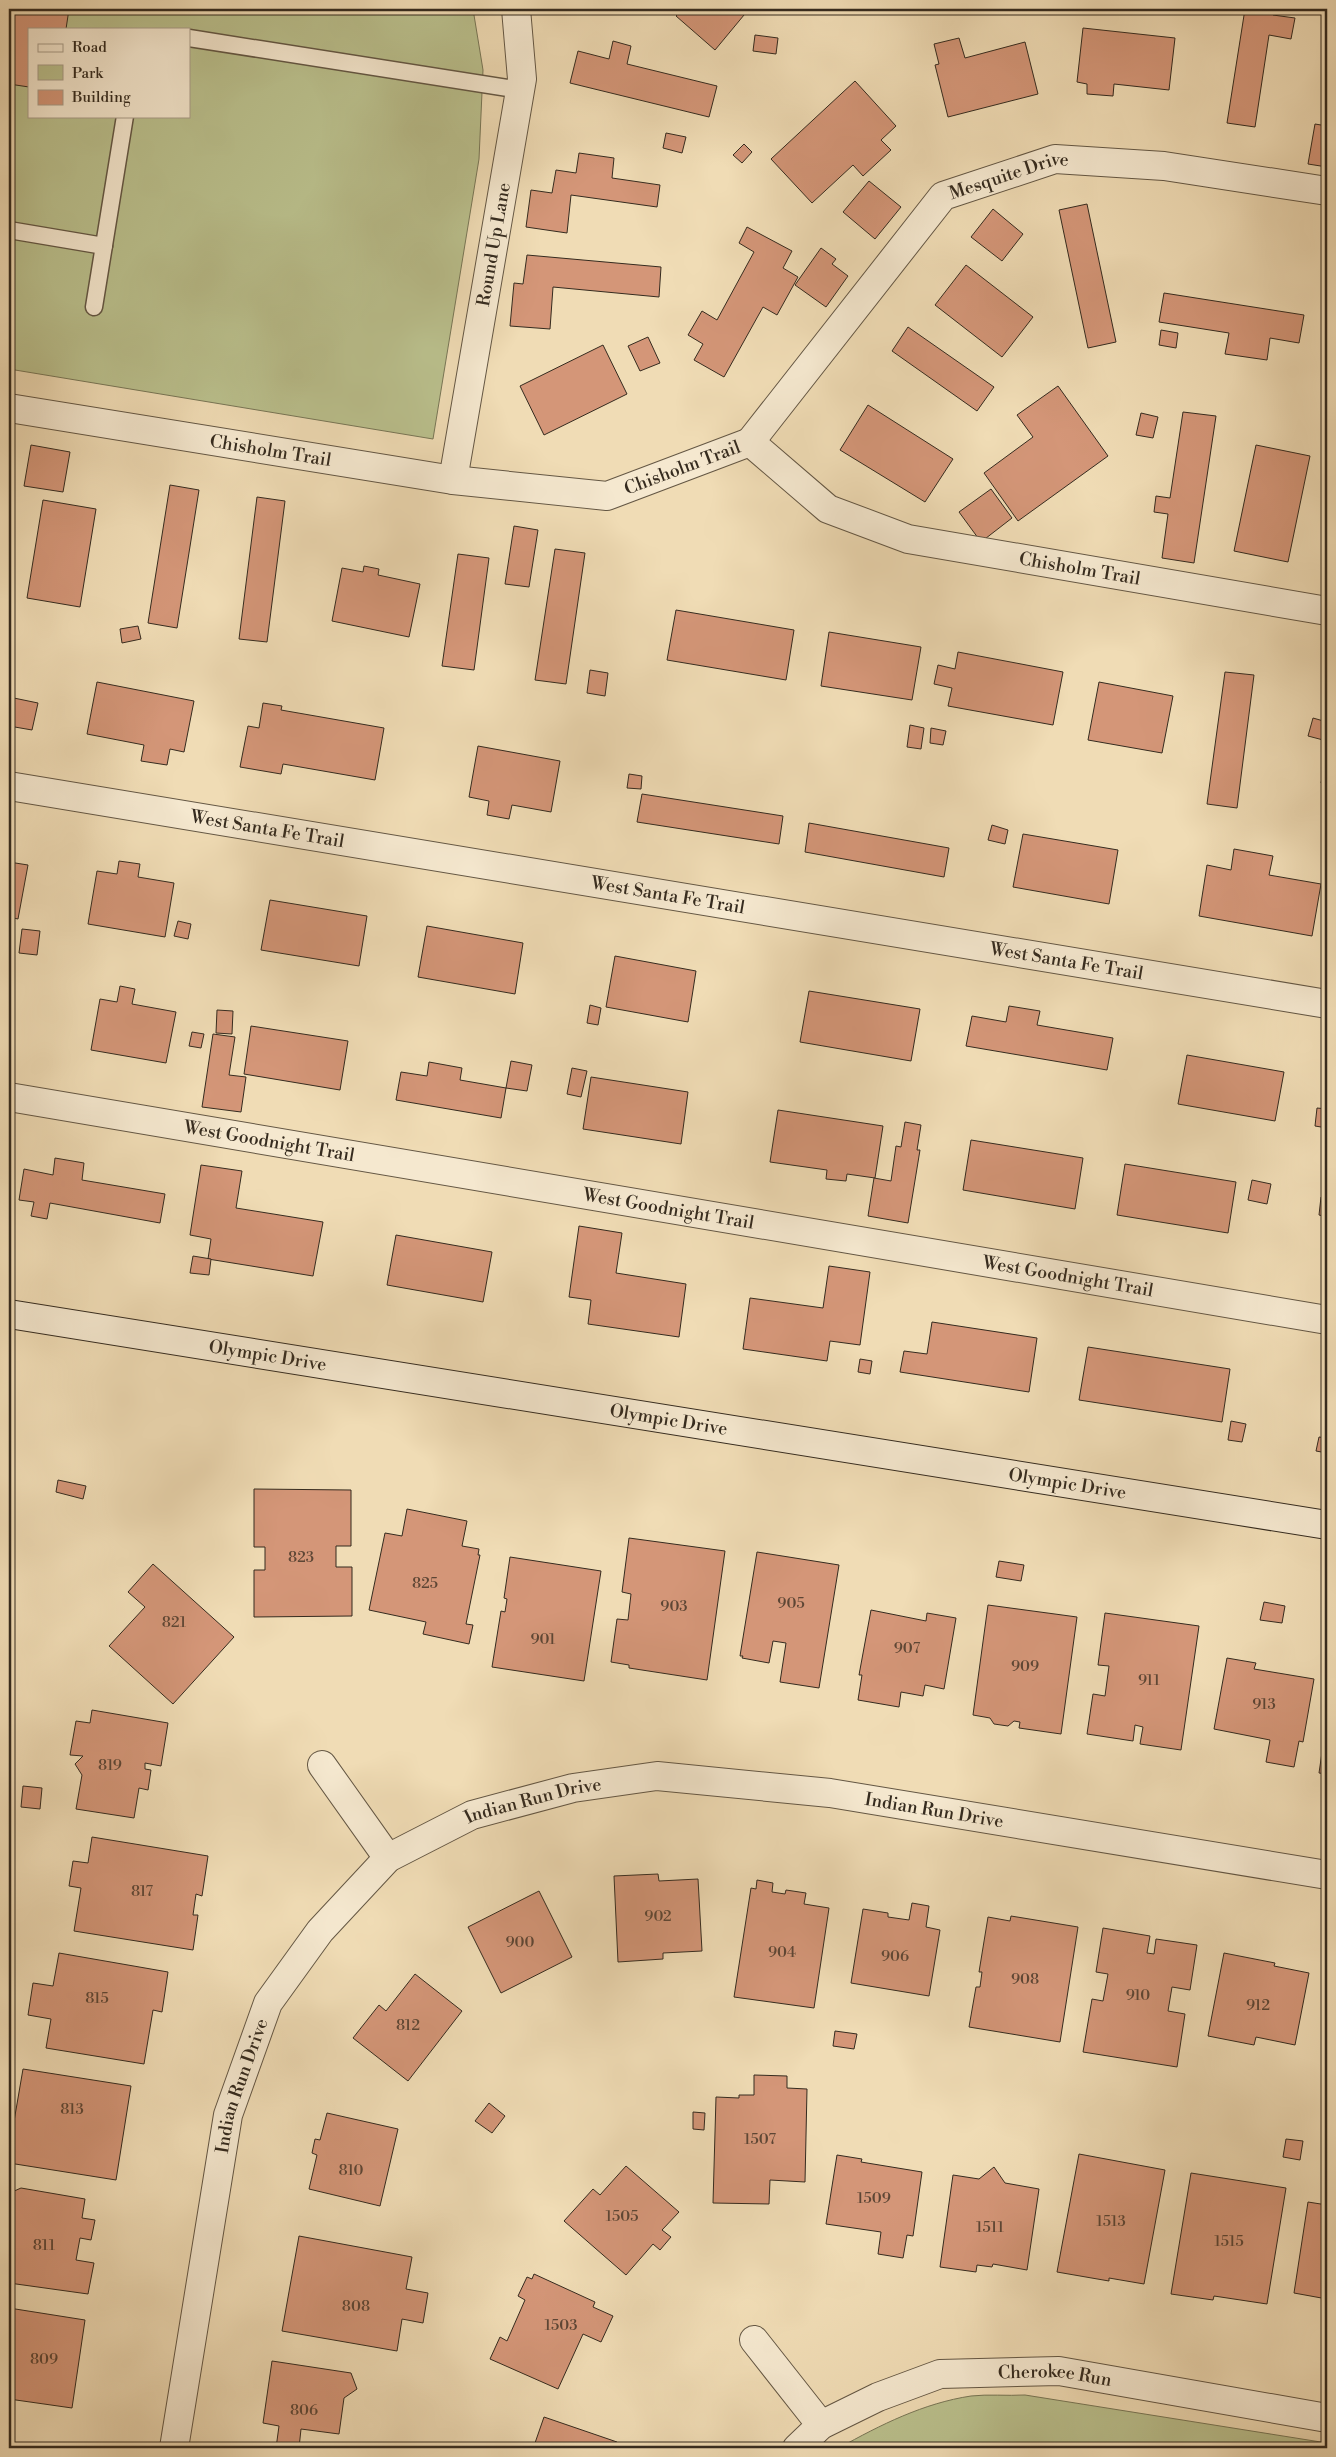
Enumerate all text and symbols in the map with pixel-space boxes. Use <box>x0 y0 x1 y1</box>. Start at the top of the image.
legend <box>28 28 190 118</box>
text: Road <box>72 38 107 57</box>
text: Park <box>72 64 104 83</box>
text: Building <box>71 88 131 107</box>
street label: Mesquite Drive <box>946 147 1070 205</box>
street label: Round Up Lane <box>472 181 515 308</box>
street label: Chisholm Trail <box>208 429 334 472</box>
street label: Chisholm Trail <box>621 435 744 500</box>
street label: Chisholm Trail <box>1017 547 1143 590</box>
street label: West Santa Fe Trail <box>188 805 347 853</box>
street label: West Santa Fe Trail <box>588 871 747 919</box>
street label: West Santa Fe Trail <box>987 937 1146 985</box>
street label: West Goodnight Trail <box>181 1115 357 1167</box>
street label: West Goodnight Trail <box>580 1183 757 1234</box>
street label: West Goodnight Trail <box>980 1250 1156 1302</box>
street label: Olympic Drive <box>207 1335 328 1376</box>
street label: Olympic Drive <box>608 1399 729 1440</box>
street label: Olympic Drive <box>1007 1463 1128 1504</box>
house number: 823 <box>288 1548 314 1567</box>
house number: 825 <box>412 1574 438 1593</box>
house number: 905 <box>777 1594 805 1613</box>
house number: 903 <box>660 1597 688 1616</box>
house number: 821 <box>162 1613 187 1632</box>
house number: 901 <box>530 1630 556 1649</box>
house number: 907 <box>894 1639 921 1658</box>
house number: 909 <box>1011 1657 1039 1676</box>
house number: 911 <box>1138 1671 1161 1690</box>
house number: 913 <box>1252 1695 1276 1714</box>
house number: 819 <box>98 1756 122 1775</box>
street label: Indian Run Drive <box>460 1773 603 1829</box>
street label: Indian Run Drive <box>863 1787 1005 1833</box>
house number: 817 <box>131 1882 154 1901</box>
house number: 902 <box>644 1907 672 1926</box>
house number: 900 <box>506 1933 535 1952</box>
house number: 904 <box>768 1943 796 1962</box>
house number: 906 <box>881 1947 909 1966</box>
house number: 908 <box>1011 1970 1039 1989</box>
house number: 910 <box>1126 1986 1150 2005</box>
house number: 815 <box>85 1989 109 2008</box>
house number: 912 <box>1246 1996 1270 2015</box>
street label: Indian Run Drive <box>210 2015 273 2155</box>
house number: 812 <box>396 2016 420 2035</box>
house number: 813 <box>60 2100 84 2119</box>
house number: 1507 <box>744 2130 776 2149</box>
house number: 810 <box>339 2161 363 2180</box>
house number: 1509 <box>857 2189 891 2208</box>
house number: 1505 <box>606 2207 638 2226</box>
house number: 1513 <box>1096 2212 1126 2231</box>
house number: 1511 <box>976 2218 1005 2237</box>
house number: 1515 <box>1214 2232 1244 2251</box>
house number: 811 <box>33 2236 56 2255</box>
house number: 808 <box>342 2297 370 2316</box>
house number: 1503 <box>545 2316 577 2335</box>
house number: 809 <box>30 2350 58 2369</box>
street label: Cherokee Run <box>998 2359 1114 2392</box>
house number: 806 <box>290 2401 318 2420</box>

